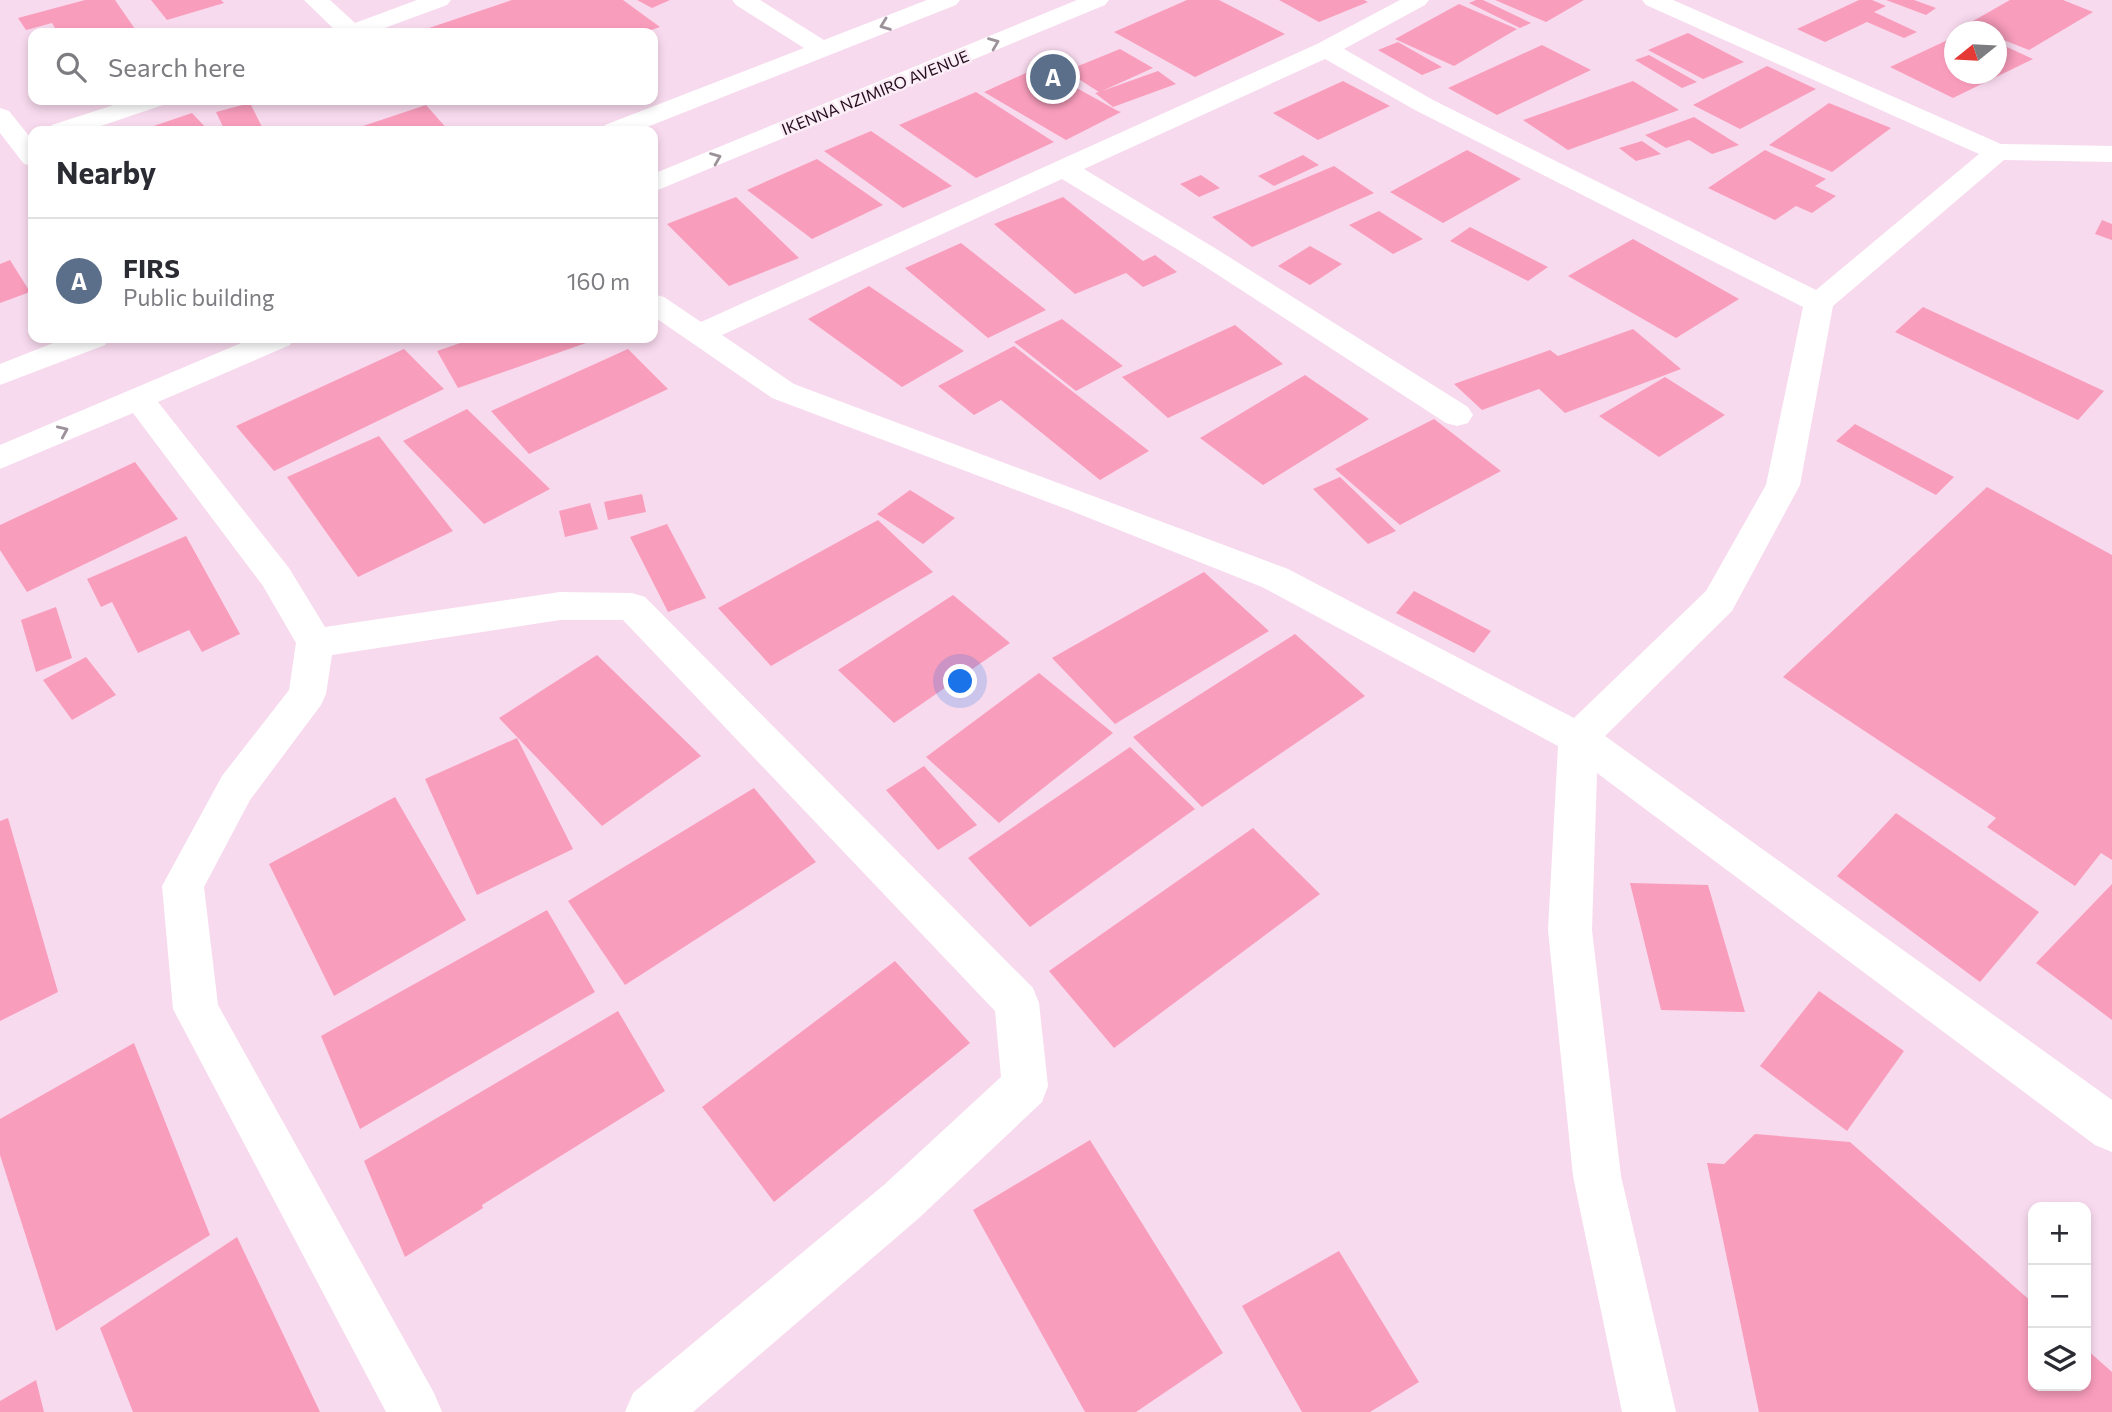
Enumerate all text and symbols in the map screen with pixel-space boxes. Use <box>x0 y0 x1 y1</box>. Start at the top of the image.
one-way arrow <box>879 16 891 30</box>
north arrow <box>1944 21 2007 84</box>
search box <box>28 28 658 105</box>
one-way arrow <box>987 37 999 51</box>
street label: IKENNA NZIMIRO AVENUE <box>779 46 971 138</box>
icon: search <box>52 48 90 86</box>
text: Search here <box>108 51 246 82</box>
pin: A <box>1030 51 1076 103</box>
one-way arrow <box>709 152 721 166</box>
text: Nearby <box>56 153 156 190</box>
text: FIRS <box>123 252 180 283</box>
text: A <box>71 267 87 295</box>
text: 160 m <box>567 267 630 295</box>
text: Public building <box>123 283 274 311</box>
one-way arrow <box>55 425 68 439</box>
your location <box>943 664 977 698</box>
map controls <box>2028 1202 2091 1391</box>
button: + <box>2028 1202 2091 1265</box>
button: − <box>2028 1265 2091 1328</box>
button: layers <box>2028 1328 2091 1391</box>

